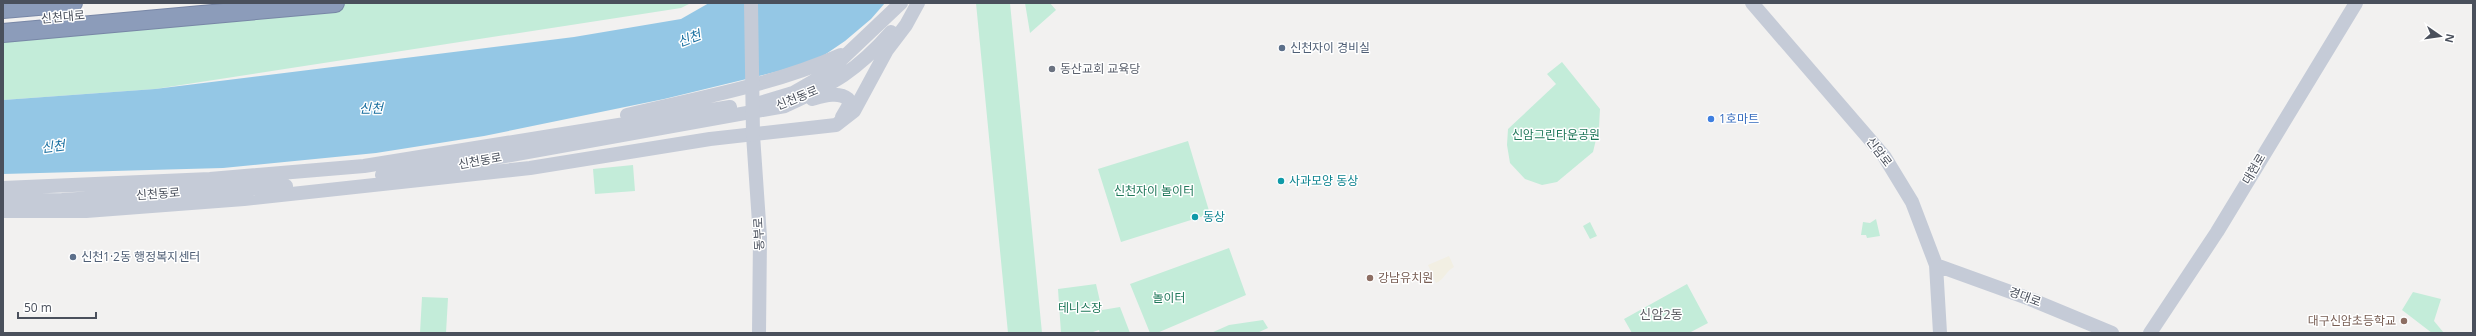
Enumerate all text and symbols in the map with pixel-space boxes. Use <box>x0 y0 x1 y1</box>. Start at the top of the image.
street label: 신천대로 <box>40 6 86 27</box>
north arrow <box>2420 16 2460 56</box>
water label: 신천 <box>675 25 704 51</box>
text: N <box>2442 32 2459 44</box>
place label: 신천자이 경비실 <box>1290 39 1370 56</box>
marker: 신천자이 경비실 <box>1277 43 1287 53</box>
place label: 동산교회 교육당 <box>1060 60 1140 77</box>
marker: 동산교회 교육당 <box>1047 64 1057 74</box>
street label: 신천동로 <box>773 81 820 114</box>
water label: 신천 <box>359 99 384 117</box>
place label: 1호마트 <box>1719 110 1759 127</box>
marker: 1호마트 <box>1706 114 1716 124</box>
park label: 신암그린타운공원 <box>1512 126 1600 143</box>
street label: 신암로 <box>1863 133 1896 170</box>
water label: 신천 <box>40 135 67 156</box>
street label: 신천동로 <box>457 148 503 173</box>
street label: 대현로 <box>2238 150 2269 187</box>
place label: 사과모양 동상 <box>1289 172 1358 189</box>
marker: 사과모양 동상 <box>1276 176 1286 186</box>
park label: 신천자이 놀이터 <box>1114 182 1194 199</box>
street label: 신천동로 <box>135 183 181 204</box>
place label: 동상 <box>1203 208 1225 225</box>
marker: 동상 <box>1190 212 1200 222</box>
street label: 동부로 <box>749 217 768 251</box>
place label: 신천1·2동 행정복지센터 <box>81 248 200 265</box>
marker: 신천1·2동 행정복지센터 <box>68 252 78 262</box>
place label: 강남유치원 <box>1378 269 1433 286</box>
marker: 강남유치원 <box>1365 273 1375 283</box>
street label: 경대로 <box>2007 283 2044 310</box>
park label: 놀이터 <box>1152 289 1186 306</box>
scale bar <box>18 294 96 320</box>
text: 50 m <box>24 299 52 316</box>
park label: 테니스장 <box>1058 299 1102 316</box>
district label: 신암2동 <box>1639 305 1683 323</box>
place label: 대구신암초등학교 <box>2308 312 2396 329</box>
marker: 대구신암초등학교 <box>2399 316 2409 326</box>

